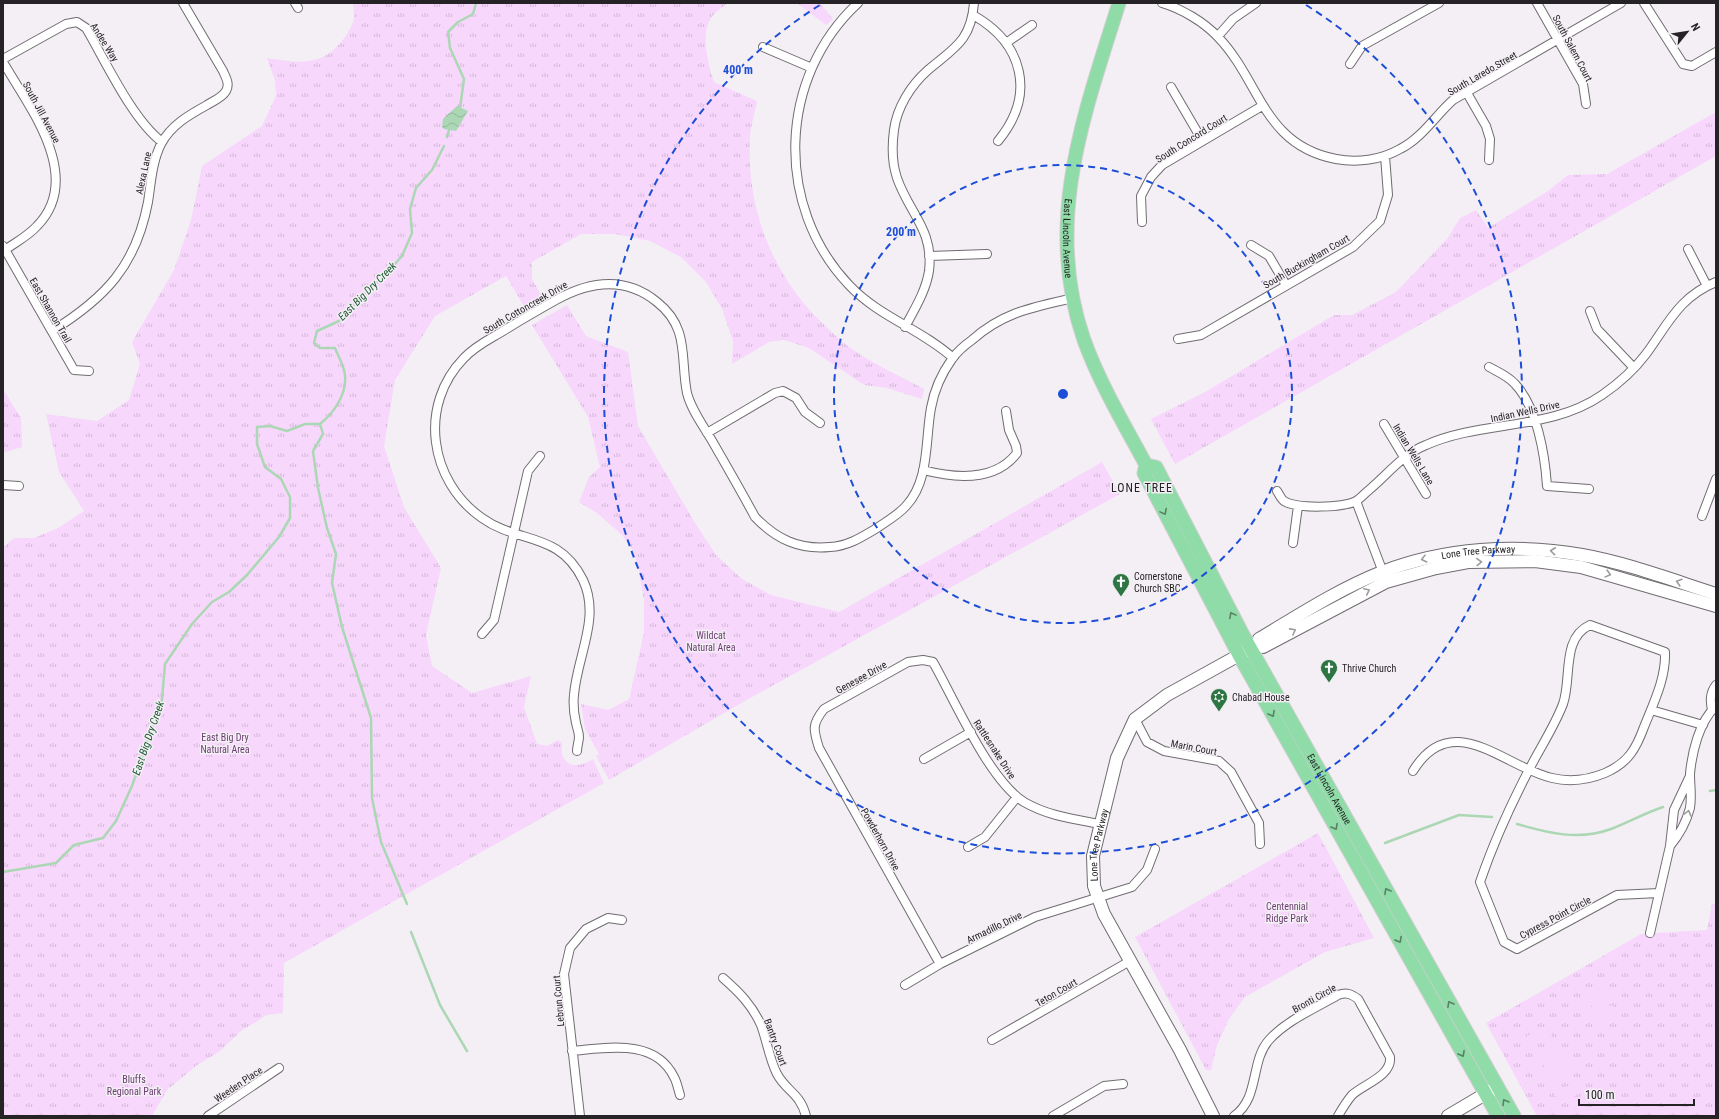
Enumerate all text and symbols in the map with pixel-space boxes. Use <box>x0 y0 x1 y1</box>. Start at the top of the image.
north arrow <box>1667 12 1707 52</box>
street label: South Salem Court <box>1550 13 1595 83</box>
street label: Andee Way <box>88 21 121 64</box>
text: N <box>1688 21 1703 34</box>
street label: South Laredo Street <box>1446 49 1519 98</box>
text: 400 m <box>723 63 753 77</box>
street label: South Jill Avenue <box>21 80 63 145</box>
street label: South Concord Court <box>1153 112 1229 165</box>
street label: Alexa Lane <box>134 150 153 195</box>
street label: East Lincoln Avenue <box>1061 198 1074 279</box>
text: 200 m <box>886 225 916 239</box>
street label: South Buckingham Court <box>1261 232 1351 291</box>
water label: East Big Dry Creek <box>335 259 399 323</box>
street label: East Shannon Trail <box>28 276 74 345</box>
street label: South Cottoncreek Drive <box>481 279 569 336</box>
centre of rings <box>1056 387 1070 401</box>
street label: Indian Wells Drive <box>1490 399 1561 424</box>
street label: Indian Wells Lane <box>1391 422 1436 487</box>
district label: LONE TREE <box>1111 481 1173 495</box>
one-way arrow <box>1160 508 1167 516</box>
street label: Lone Tree Parkway <box>1440 544 1515 561</box>
one-way arrow <box>1550 547 1556 556</box>
one-way arrow <box>1420 555 1427 563</box>
one-way arrow <box>1476 558 1482 566</box>
one-way arrow <box>1604 569 1611 577</box>
place label: Cornerstone Church SBC <box>1134 571 1183 594</box>
church icon: Cornerstone Church SBC <box>1111 572 1131 597</box>
one-way arrow <box>1675 578 1682 587</box>
one-way arrow <box>1362 588 1370 596</box>
one-way arrow <box>1229 611 1237 619</box>
one-way arrow <box>1289 628 1296 635</box>
park label: Wildcat Natural Area <box>686 630 736 653</box>
church icon: Thrive Church <box>1319 658 1339 683</box>
street label: Genesee Drive <box>834 659 889 696</box>
place label: Thrive Church <box>1342 663 1396 674</box>
synagogue icon: Chabad House <box>1209 687 1229 712</box>
place label: Chabad House <box>1232 692 1290 703</box>
water label: East Big Dry Creek <box>130 699 167 777</box>
one-way arrow <box>1267 709 1275 717</box>
street label: Rattlesnake Drive <box>971 718 1018 781</box>
park label: East Big Dry Natural Area <box>200 732 250 755</box>
street label: Marin Court <box>1170 738 1218 757</box>
street label: East Lincoln Avenue <box>1305 752 1354 827</box>
street label: Powderhorn Drive <box>859 806 902 873</box>
street label: Lone Tree Parkway <box>1088 807 1110 882</box>
one-way arrow <box>1683 810 1692 817</box>
one-way arrow <box>1331 823 1338 830</box>
one-way arrow <box>1384 888 1391 895</box>
street label: Cypress Point Circle <box>1518 894 1593 941</box>
park label: Centennial Ridge Park <box>1266 901 1309 924</box>
street label: Armadillo Drive <box>965 909 1024 946</box>
one-way arrow <box>1394 936 1401 944</box>
street label: Lebrun Court <box>551 975 566 1027</box>
street label: Teton Court <box>1033 976 1079 1009</box>
street label: Bronti Circle <box>1290 982 1338 1015</box>
one-way arrow <box>1448 1001 1455 1009</box>
street label: Bantry Court <box>762 1017 789 1067</box>
one-way arrow <box>1458 1050 1465 1057</box>
street label: Weeden Place <box>212 1064 265 1105</box>
park label: Bluffs Regional Park <box>107 1074 162 1097</box>
scale bar <box>1579 1081 1694 1107</box>
text: 100 m <box>1585 1088 1615 1102</box>
one-way arrow <box>1503 1099 1510 1106</box>

